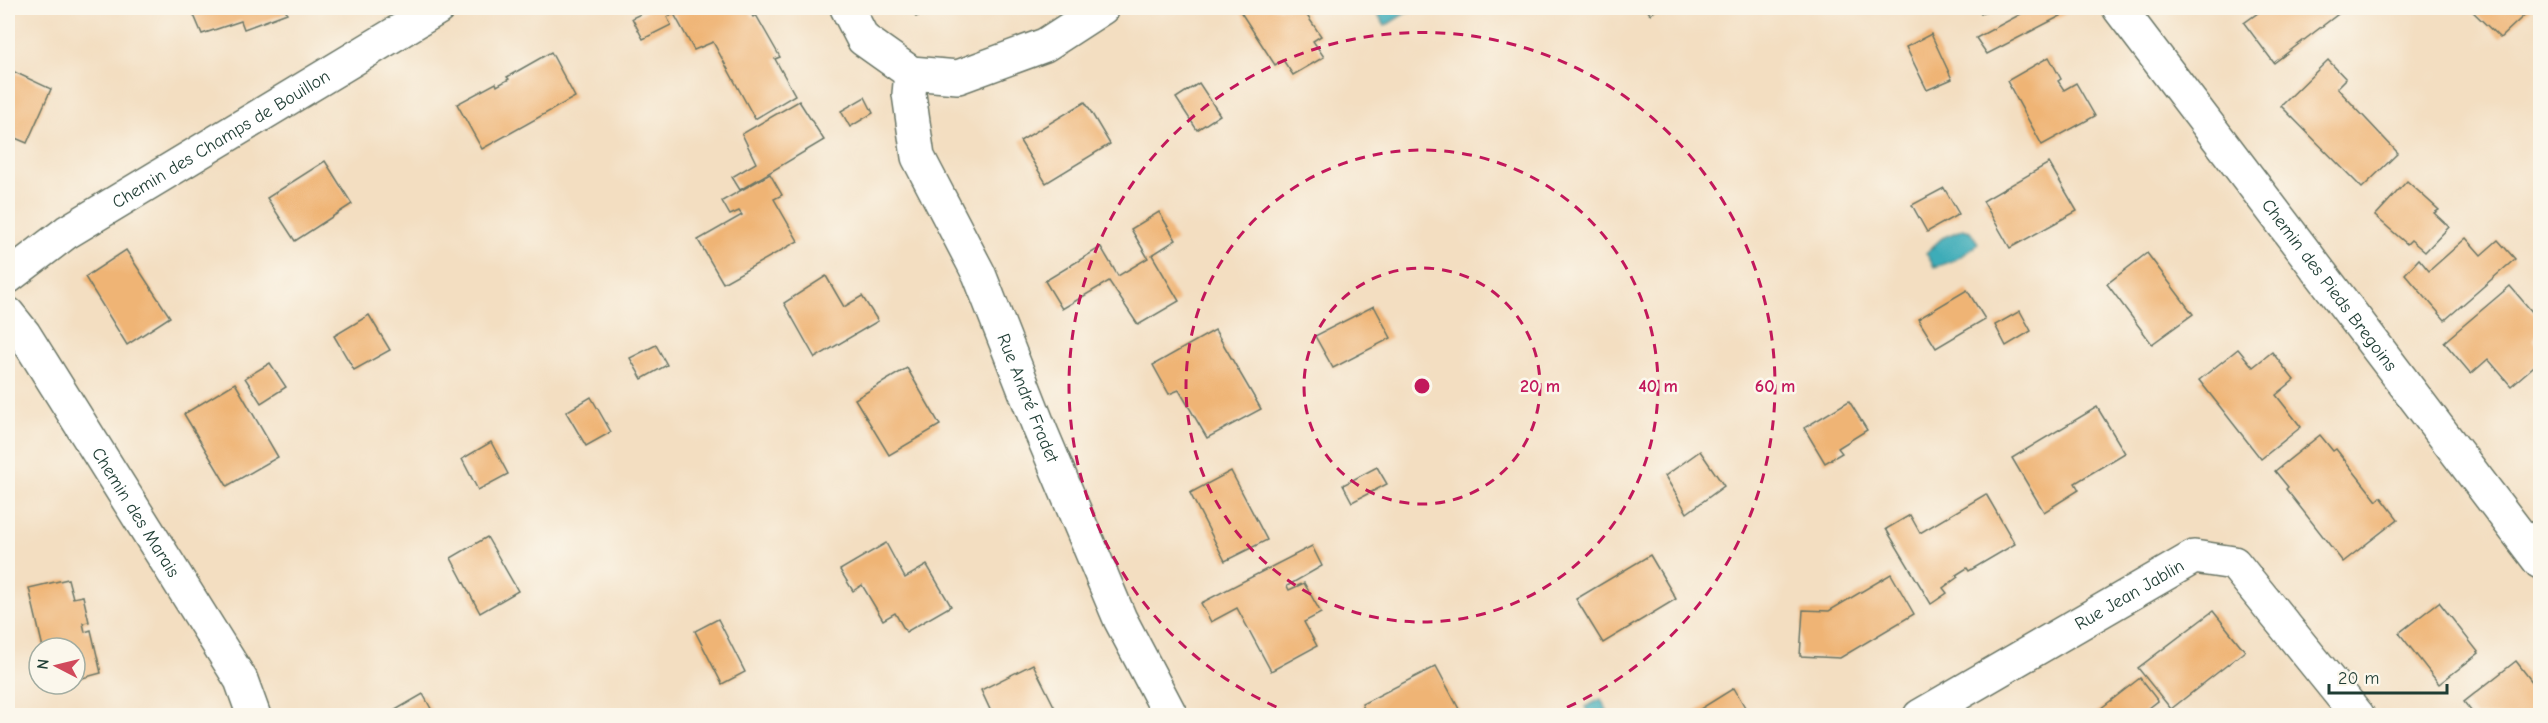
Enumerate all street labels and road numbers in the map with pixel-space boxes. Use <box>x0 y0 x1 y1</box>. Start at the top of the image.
street label: Chemin des Champs de Bouillon <box>108 66 334 213</box>
street label: Chemin des Pieds Bregoins <box>2257 195 2401 376</box>
street label: Rue André Fradet <box>992 331 1063 467</box>
street label: Chemin des Marais <box>87 444 184 581</box>
street label: Rue Jean Jablin <box>2071 555 2188 635</box>

